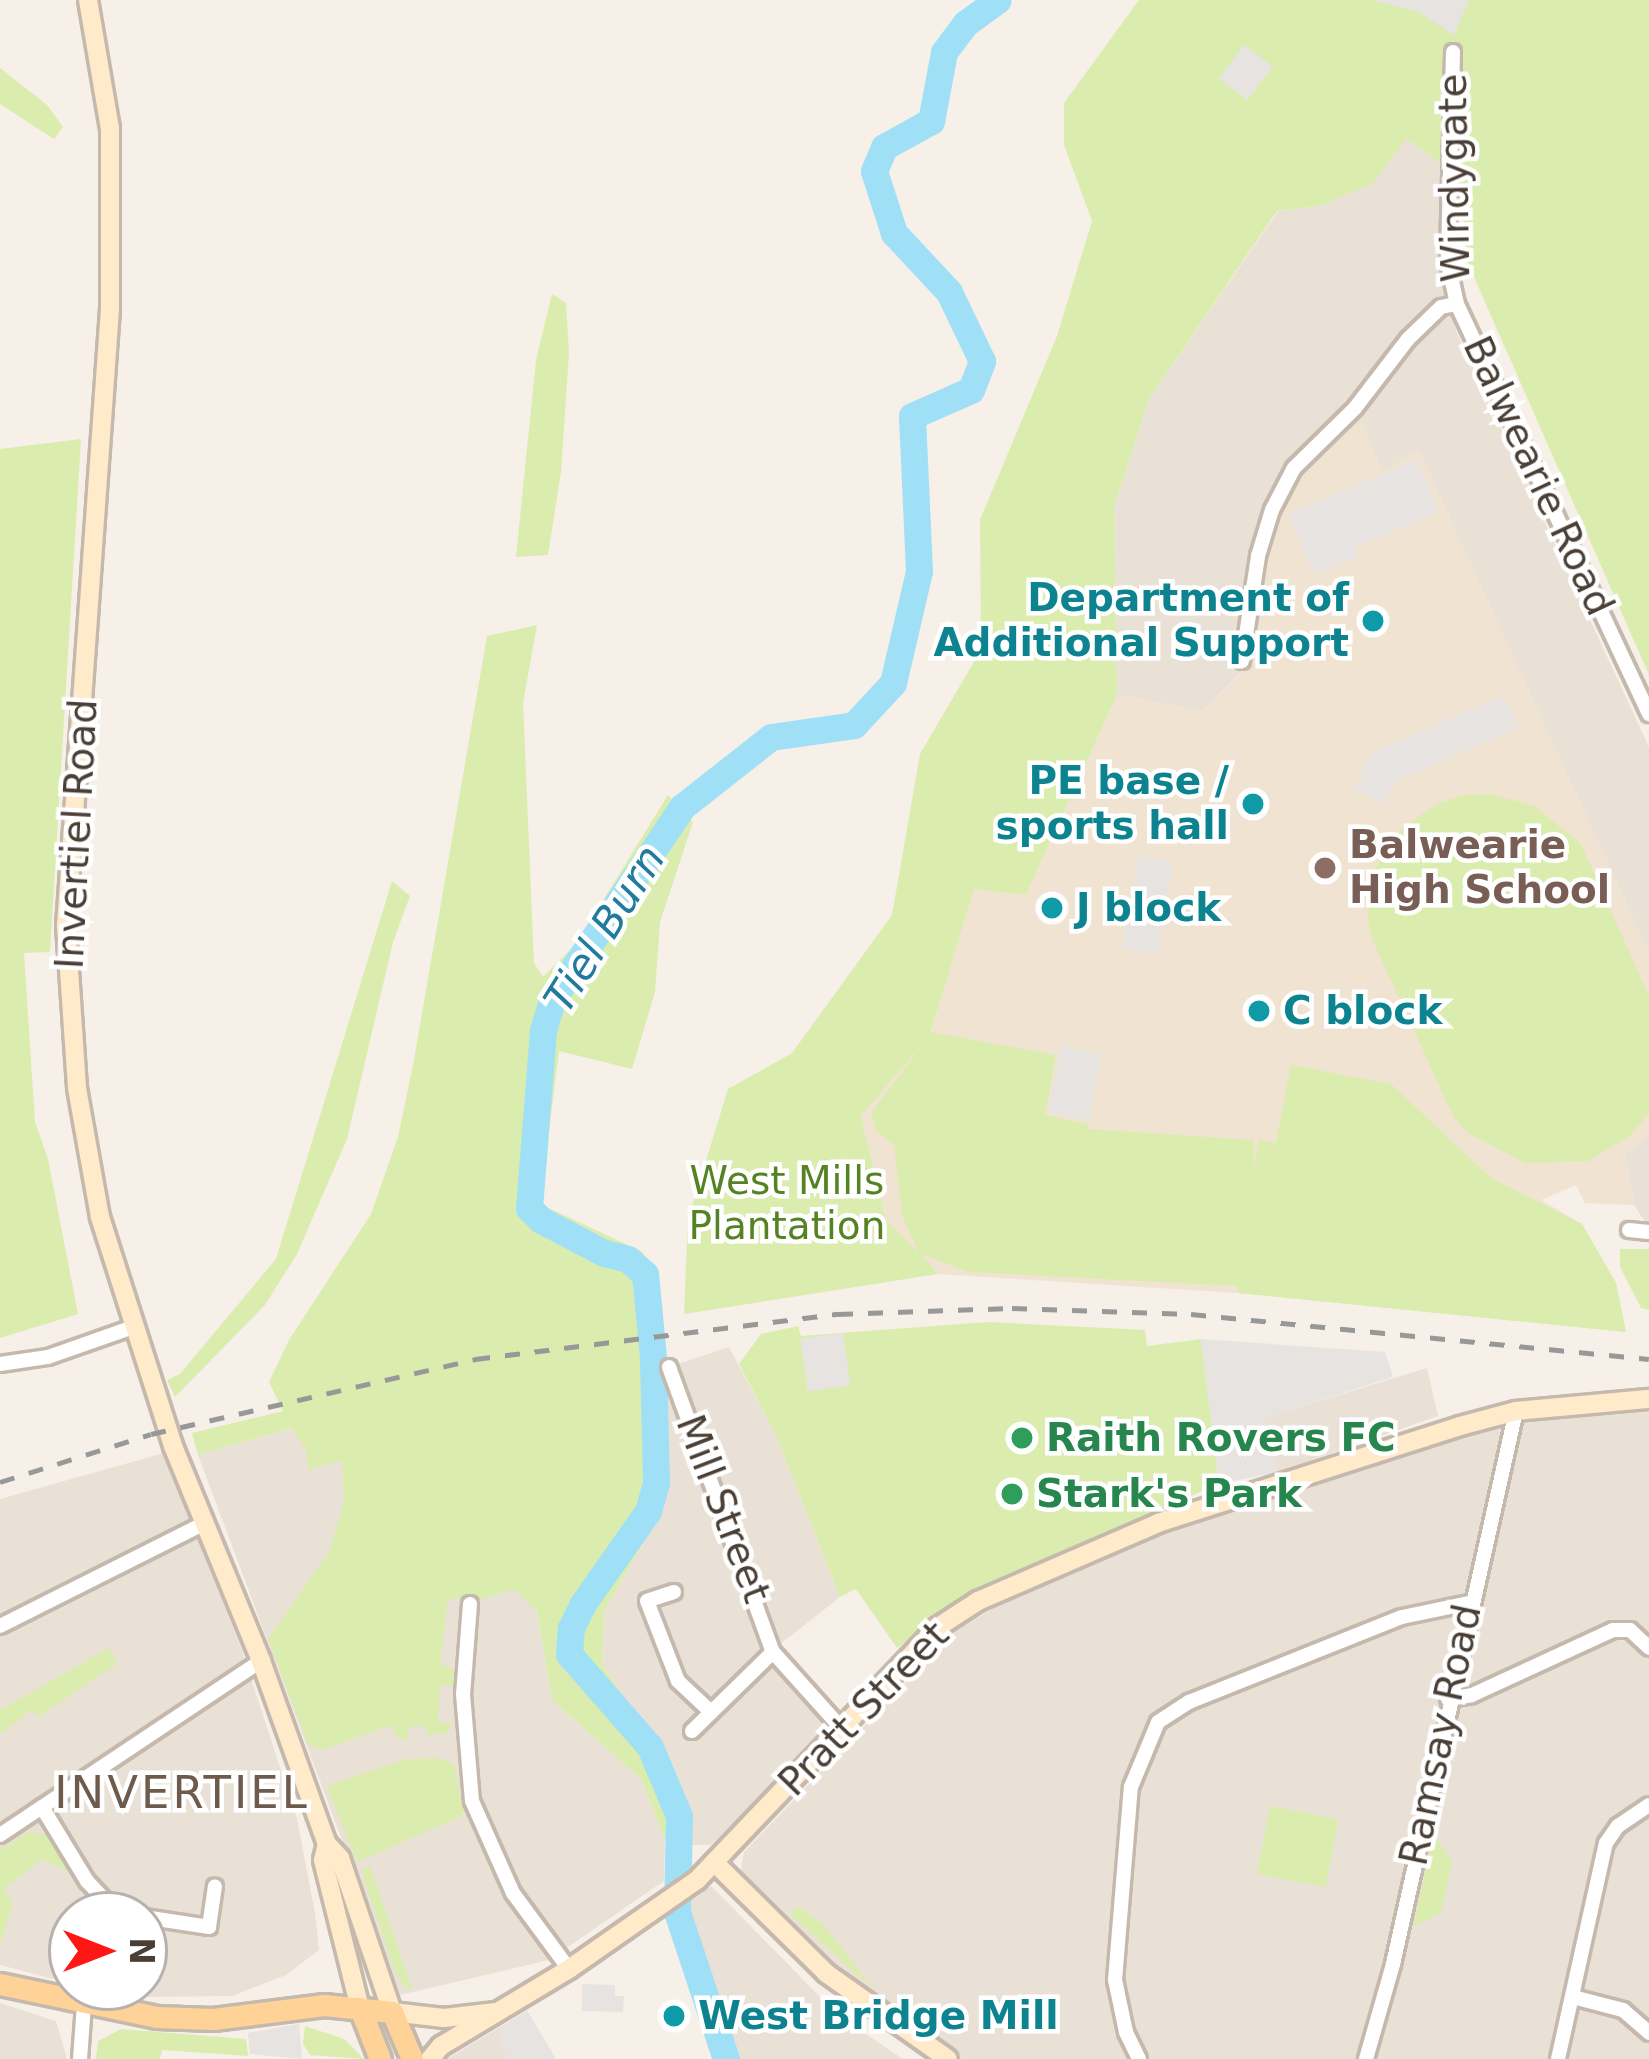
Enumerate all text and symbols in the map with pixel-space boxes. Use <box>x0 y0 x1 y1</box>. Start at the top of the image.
street label: Windygate <box>1430 73 1480 283</box>
street label: Balwearie Road <box>1453 329 1623 623</box>
place label: Department of Additional Support <box>933 576 1349 667</box>
marker: Department of Additional Support <box>1360 608 1386 634</box>
street label: Invertiel Road <box>47 698 107 970</box>
place label: PE base / sports hall <box>996 759 1229 850</box>
marker: PE base / sports hall <box>1240 791 1266 817</box>
place label: Balwearie High School <box>1349 823 1610 914</box>
water label: Tiel Burn <box>534 836 676 1022</box>
marker: Balwearie High School <box>1312 855 1338 881</box>
place label: J block <box>1076 885 1221 931</box>
marker: J block <box>1039 895 1065 921</box>
place label: C block <box>1283 988 1442 1034</box>
marker: C block <box>1246 998 1272 1024</box>
park label: West Mills Plantation <box>689 1159 885 1250</box>
street label: Mill Street <box>666 1409 780 1609</box>
place label: Raith Rovers FC <box>1046 1415 1396 1461</box>
marker: Raith Rovers FC <box>1009 1425 1035 1451</box>
place label: Stark's Park <box>1036 1471 1302 1517</box>
marker: Stark's Park <box>999 1481 1025 1507</box>
street label: Ramsay Road <box>1390 1600 1492 1870</box>
street label: Pratt Street <box>769 1612 959 1806</box>
district label: INVERTIEL <box>54 1766 310 1820</box>
north arrow <box>48 1891 168 2011</box>
text: N <box>122 1937 161 1965</box>
place label: West Bridge Mill <box>698 1993 1059 2039</box>
marker: West Bridge Mill <box>661 2003 687 2029</box>

